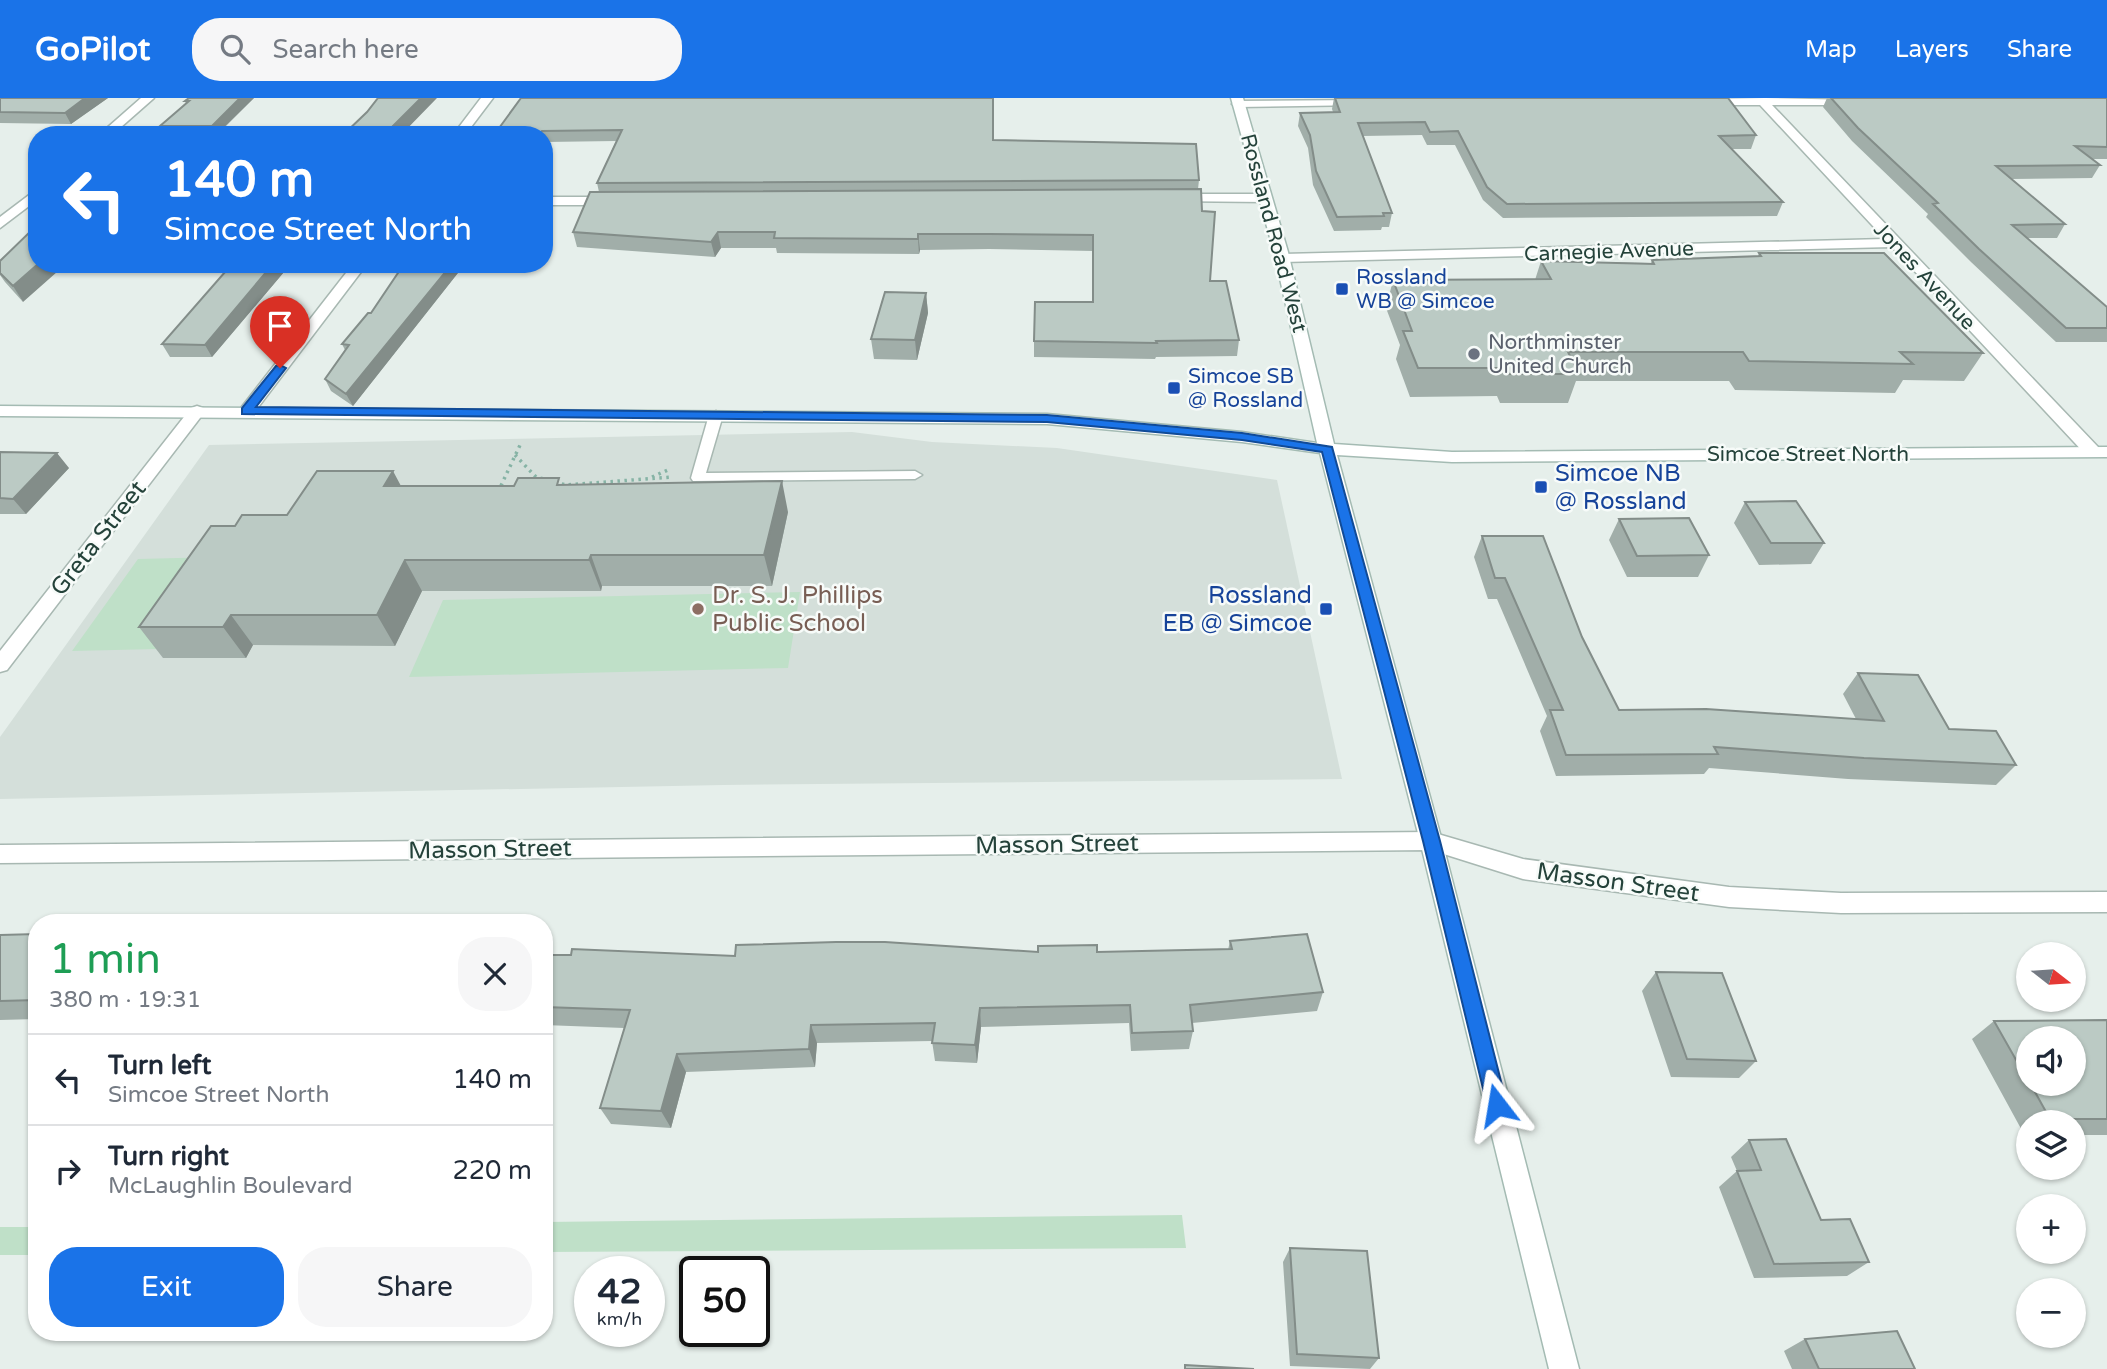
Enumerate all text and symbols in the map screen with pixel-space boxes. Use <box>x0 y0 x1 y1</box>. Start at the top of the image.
search box <box>192 18 682 81</box>
text: GoPilot <box>35 30 150 69</box>
icon: search <box>216 30 254 68</box>
text: Search here <box>272 34 419 65</box>
text: Map <box>1805 35 1857 64</box>
text: Layers <box>1895 35 1969 64</box>
text: Share <box>2007 35 2072 64</box>
street label: Rossland Road West <box>1235 131 1312 335</box>
text: 140 m <box>164 151 314 210</box>
icon: left <box>49 154 140 245</box>
text: Simcoe Street North <box>164 211 472 249</box>
street label: Jones Avenue <box>1868 217 1981 335</box>
street label: Carnegie Avenue <box>1524 236 1695 267</box>
place label: Rossland WB @ Simcoe <box>1356 265 1495 314</box>
marker: Rossland WB @ Simcoe <box>1334 281 1350 297</box>
pin <box>250 296 310 368</box>
icon: arrive <box>261 307 299 345</box>
place label: Northminster United Church <box>1488 330 1632 379</box>
marker: Northminster United Church <box>1466 346 1482 362</box>
place label: Simcoe SB @ Rossland <box>1188 364 1303 413</box>
marker: Simcoe SB @ Rossland <box>1166 380 1182 396</box>
street label: Simcoe Street North <box>1707 442 1909 467</box>
place label: Simcoe NB @ Rossland <box>1555 459 1687 516</box>
street label: Greta Street <box>44 475 152 602</box>
marker: Simcoe NB @ Rossland <box>1533 479 1549 495</box>
place label: Dr. S. J. Phillips Public School <box>712 581 883 638</box>
place label: Rossland EB @ Simcoe <box>1163 581 1312 638</box>
marker: Dr. S. J. Phillips Public School <box>690 601 706 617</box>
marker: Rossland EB @ Simcoe <box>1318 601 1334 617</box>
street label: Masson Street <box>975 829 1139 860</box>
street label: Masson Street <box>408 834 572 865</box>
street label: Masson Street <box>1535 857 1701 908</box>
text: 1 min <box>49 934 161 985</box>
button: close <box>458 937 532 1011</box>
north arrow <box>2016 942 2086 1012</box>
map controls <box>2016 942 2086 1348</box>
text: 380 m · 19:31 <box>49 986 201 1014</box>
button: sound <box>2016 1026 2086 1096</box>
text: Turn left <box>108 1050 211 1081</box>
icon: left <box>49 1061 87 1099</box>
text: 140 m <box>452 1064 532 1095</box>
position arrow <box>1460 1068 1534 1142</box>
text: Simcoe Street North <box>108 1081 329 1109</box>
button: layers <box>2016 1110 2086 1180</box>
text: Turn right <box>108 1141 229 1172</box>
icon: right <box>49 1152 87 1190</box>
text: 220 m <box>452 1155 532 1186</box>
text: McLaughlin Boulevard <box>108 1172 353 1200</box>
button: + <box>2016 1194 2086 1264</box>
button: Exit <box>49 1247 284 1327</box>
button: Share <box>298 1247 532 1327</box>
speed limit sign: 50 <box>679 1256 770 1347</box>
text: 42 <box>598 1271 641 1313</box>
button: − <box>2016 1278 2086 1348</box>
text: km/h <box>597 1308 642 1330</box>

